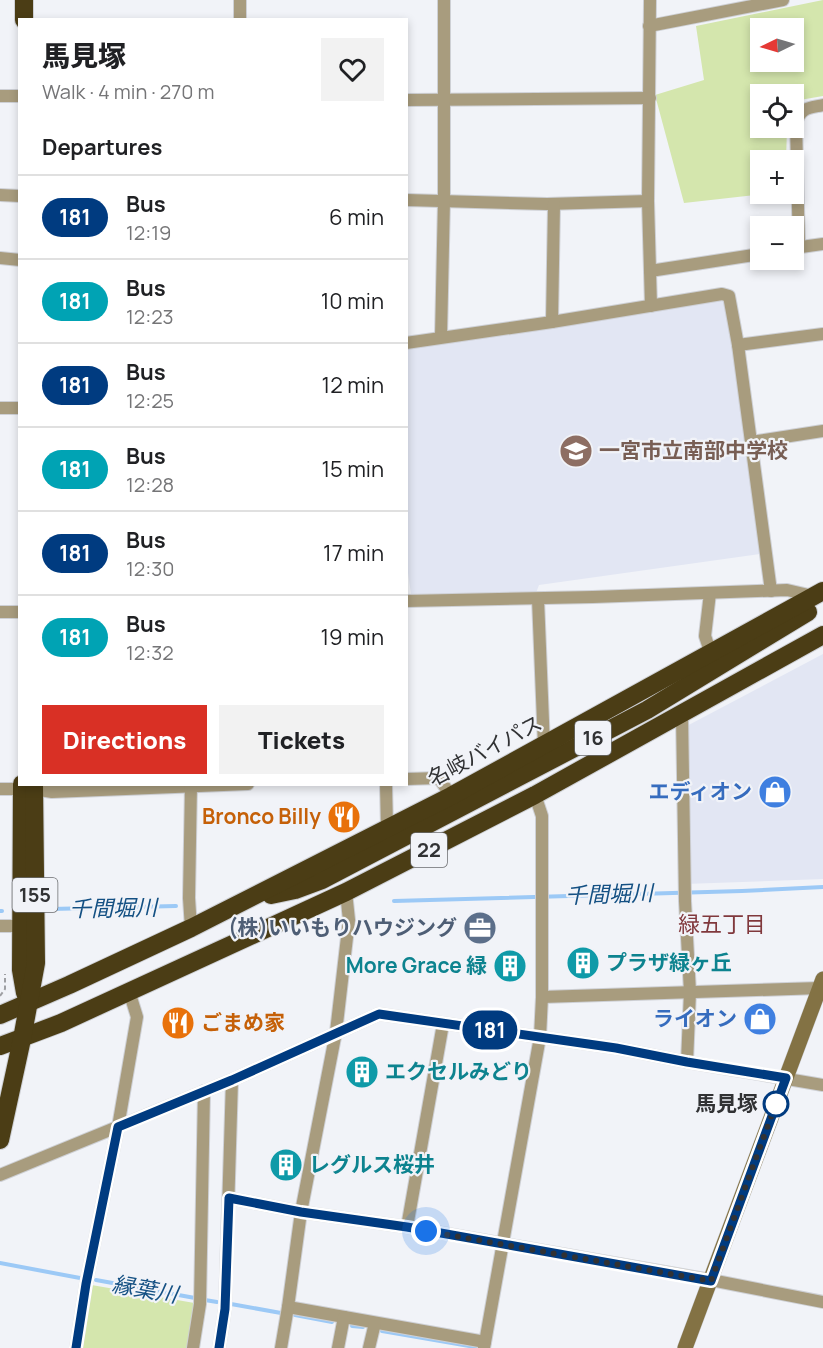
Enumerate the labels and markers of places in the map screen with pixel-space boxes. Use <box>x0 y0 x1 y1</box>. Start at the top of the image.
school or university icon: 一宮市立南部中学校 <box>558 433 594 469</box>
place label: 一宮市立南部中学校 <box>599 436 788 464</box>
shop icon: エディオン <box>757 774 793 810</box>
place label: エディオン <box>648 777 752 805</box>
restaurant icon: Bronco Billy <box>326 799 362 835</box>
place label: Bronco Billy <box>202 802 321 830</box>
office icon: (株)いいもりハウジング <box>462 910 498 946</box>
place label: (株)いいもりハウジング <box>228 913 457 941</box>
building icon: プラザ緑ヶ丘 <box>565 945 601 981</box>
building icon: More Grace 緑 <box>492 948 528 984</box>
place label: プラザ緑ヶ丘 <box>606 948 732 976</box>
place label: More Grace 緑 <box>346 951 487 979</box>
shop icon: ライオン <box>742 1001 778 1037</box>
place label: ライオン <box>653 1004 737 1032</box>
restaurant icon: ごまめ家 <box>160 1005 196 1041</box>
place label: ごまめ家 <box>201 1008 285 1036</box>
building icon: エクセルみどり <box>344 1054 380 1090</box>
place label: エクセルみどり <box>385 1057 532 1085</box>
place label: 馬見塚 <box>695 1089 758 1117</box>
marker: 馬見塚 <box>763 1091 789 1117</box>
building icon: レグルス桜井 <box>268 1147 304 1183</box>
place label: レグルス桜井 <box>309 1150 435 1178</box>

